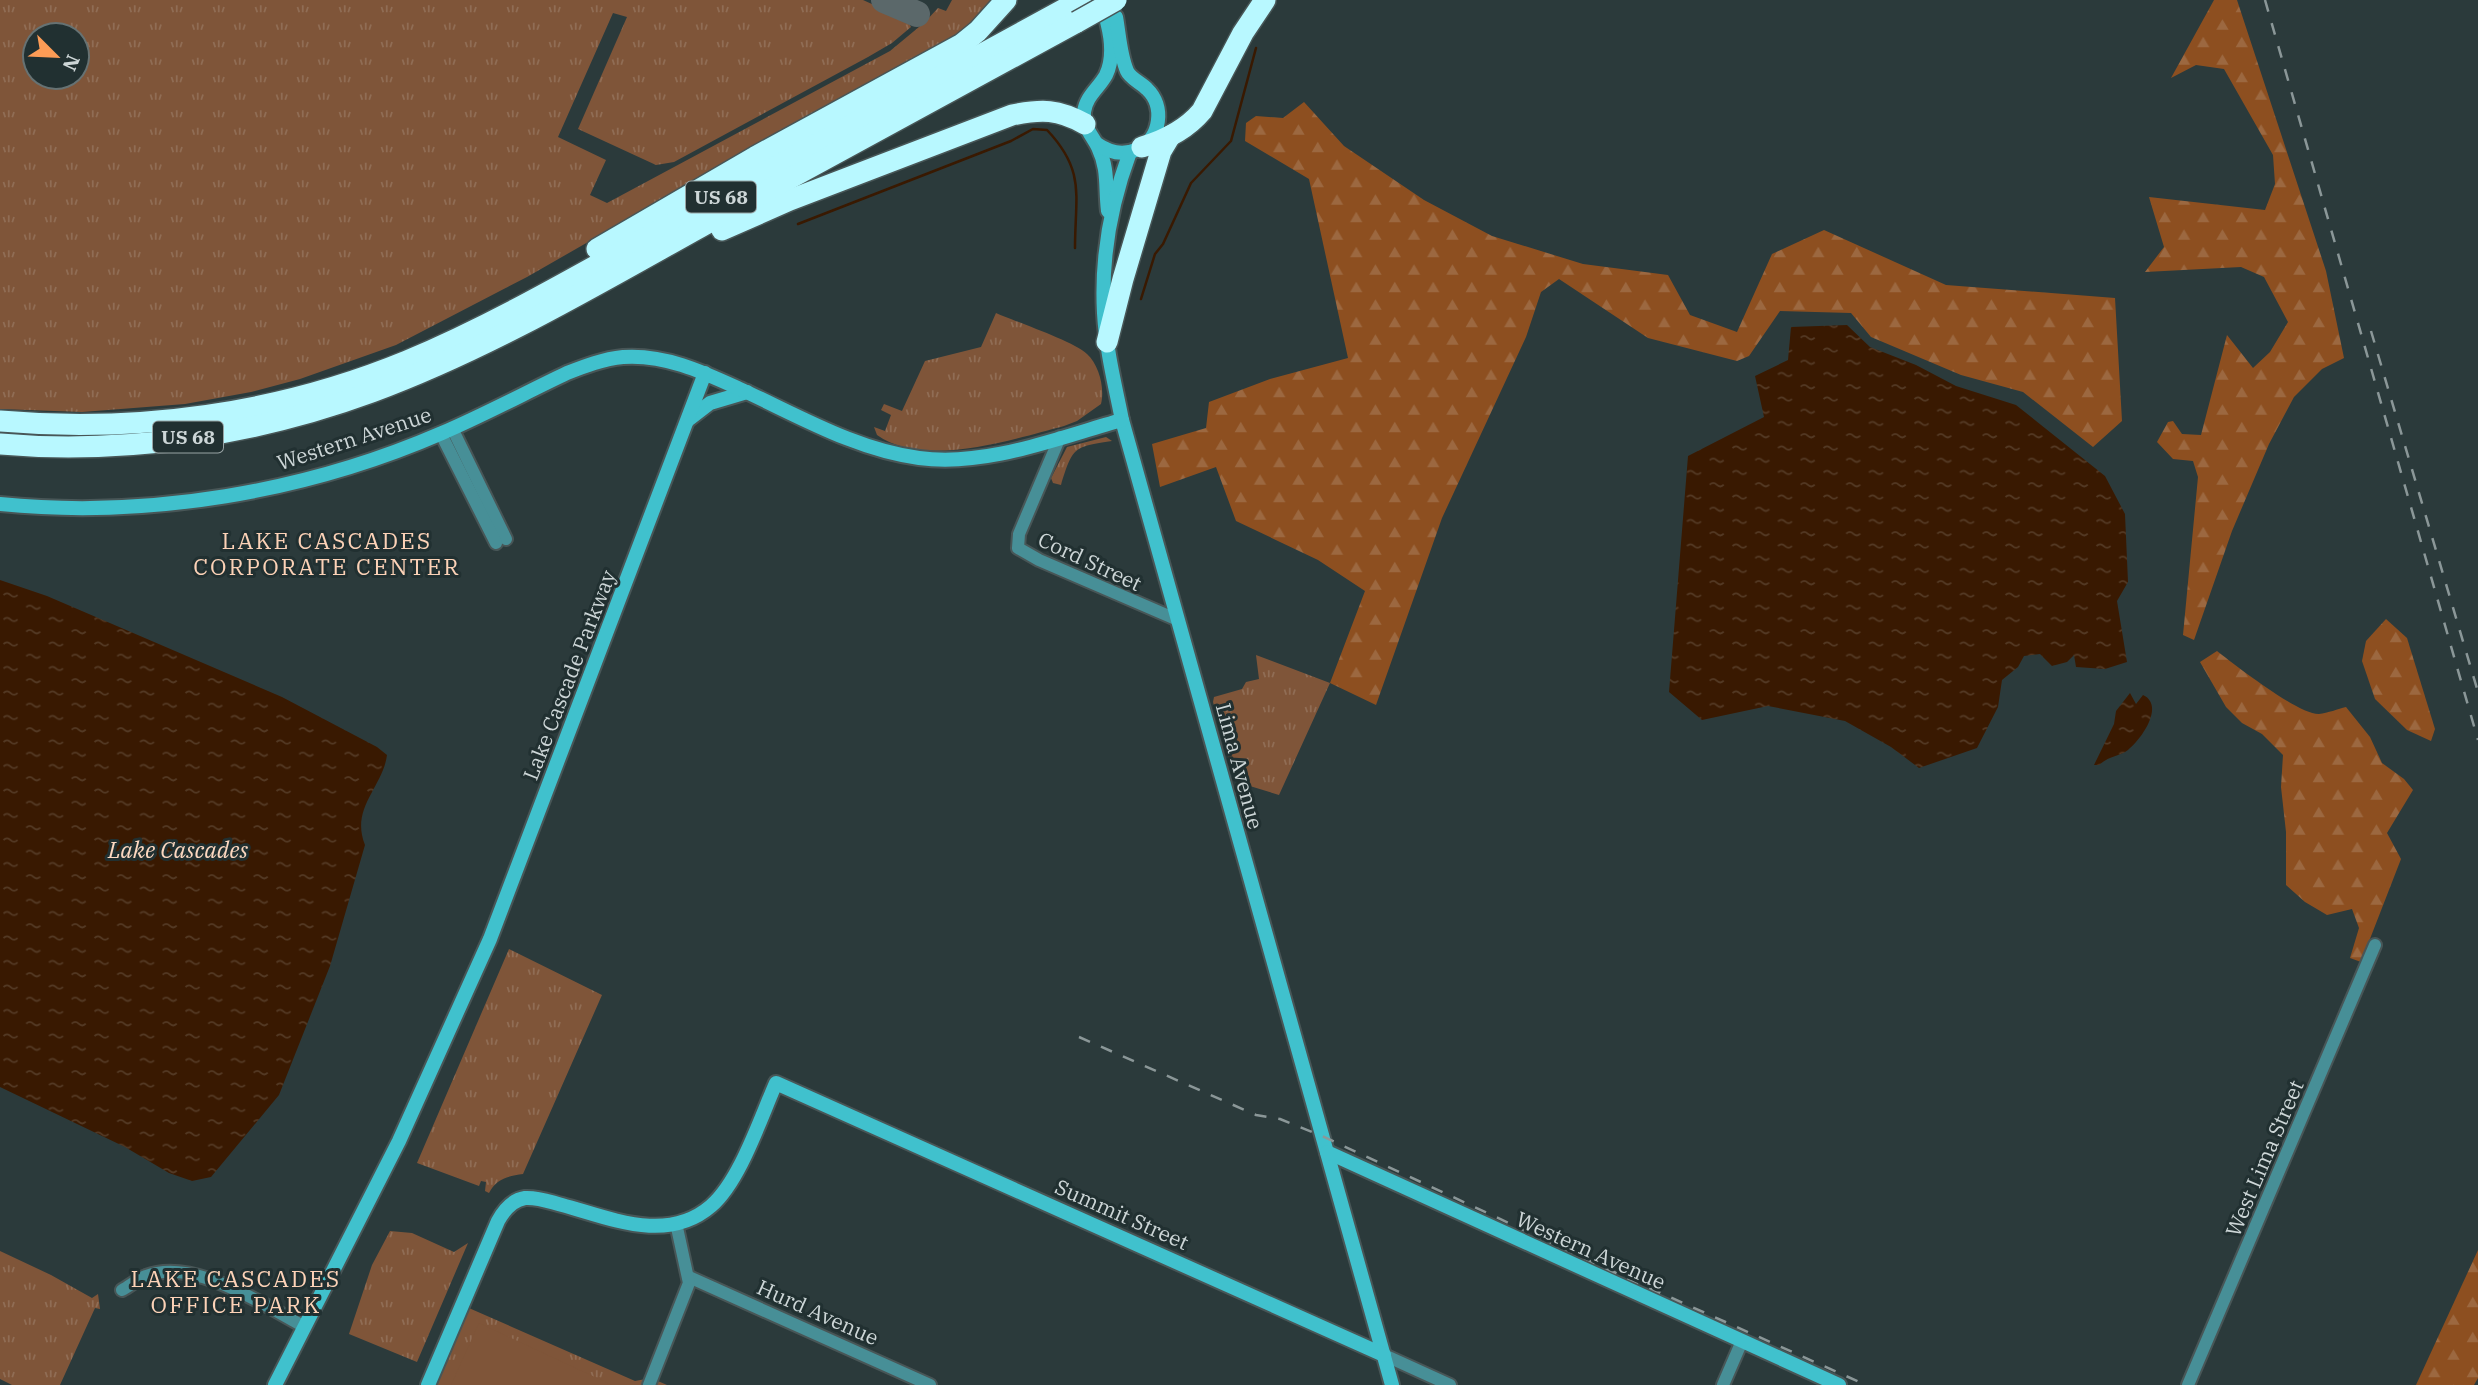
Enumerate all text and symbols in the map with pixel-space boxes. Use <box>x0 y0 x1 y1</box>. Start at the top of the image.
north arrow <box>21 21 91 91</box>
text: N <box>58 51 86 75</box>
road number: US 68 <box>686 182 756 212</box>
street label: Western Avenue <box>273 400 435 476</box>
road number: US 68 <box>153 422 223 452</box>
district label: LAKE CASCADES CORPORATE CENTER <box>193 525 461 581</box>
street label: Cord Street <box>1034 525 1146 597</box>
street label: Lake Cascade Parkway <box>516 565 622 784</box>
street label: Lima Avenue <box>1210 700 1270 832</box>
water label: Lake Cascades <box>107 834 248 864</box>
street label: West Lima Street <box>2218 1075 2310 1241</box>
street label: Summit Street <box>1051 1172 1193 1256</box>
street label: Western Avenue <box>1512 1205 1670 1295</box>
district label: LAKE CASCADES OFFICE PARK <box>131 1263 341 1319</box>
street label: Hurd Avenue <box>753 1273 883 1351</box>

